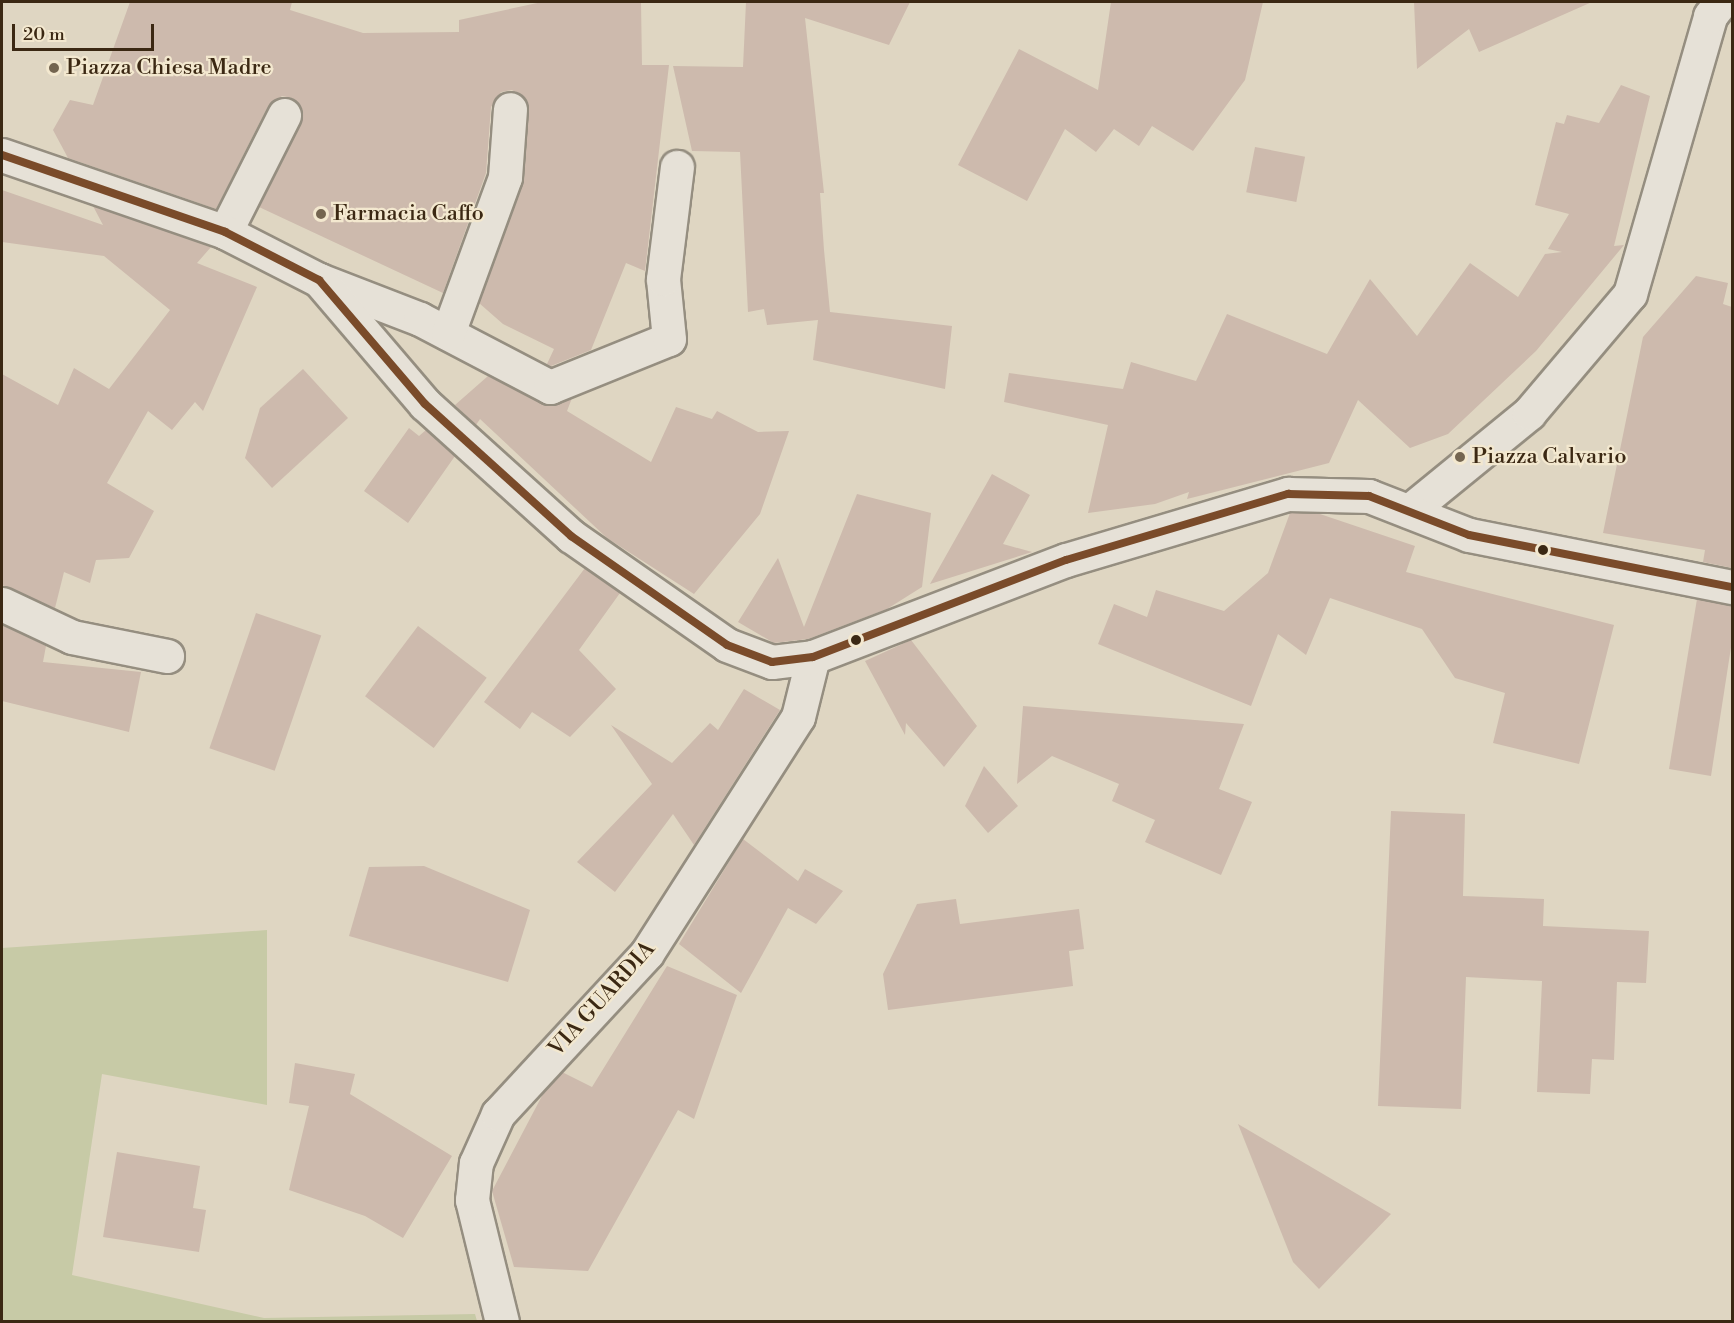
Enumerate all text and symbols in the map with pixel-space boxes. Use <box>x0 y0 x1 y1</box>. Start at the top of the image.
scale bar <box>15 12 158 50</box>
text: 20 m <box>23 23 65 46</box>
place label: Piazza Chiesa Madre <box>66 55 272 81</box>
marker: Piazza Chiesa Madre <box>47 61 61 75</box>
place label: Farmacia Caffo <box>333 201 484 227</box>
marker: Farmacia Caffo <box>314 207 328 221</box>
place label: Piazza Calvario <box>1472 444 1627 470</box>
marker: Piazza Calvario <box>1453 450 1467 464</box>
unlabelled marker <box>1537 544 1549 556</box>
unlabelled marker <box>850 634 862 646</box>
street label: VIA GUARDIA <box>543 936 661 1062</box>

